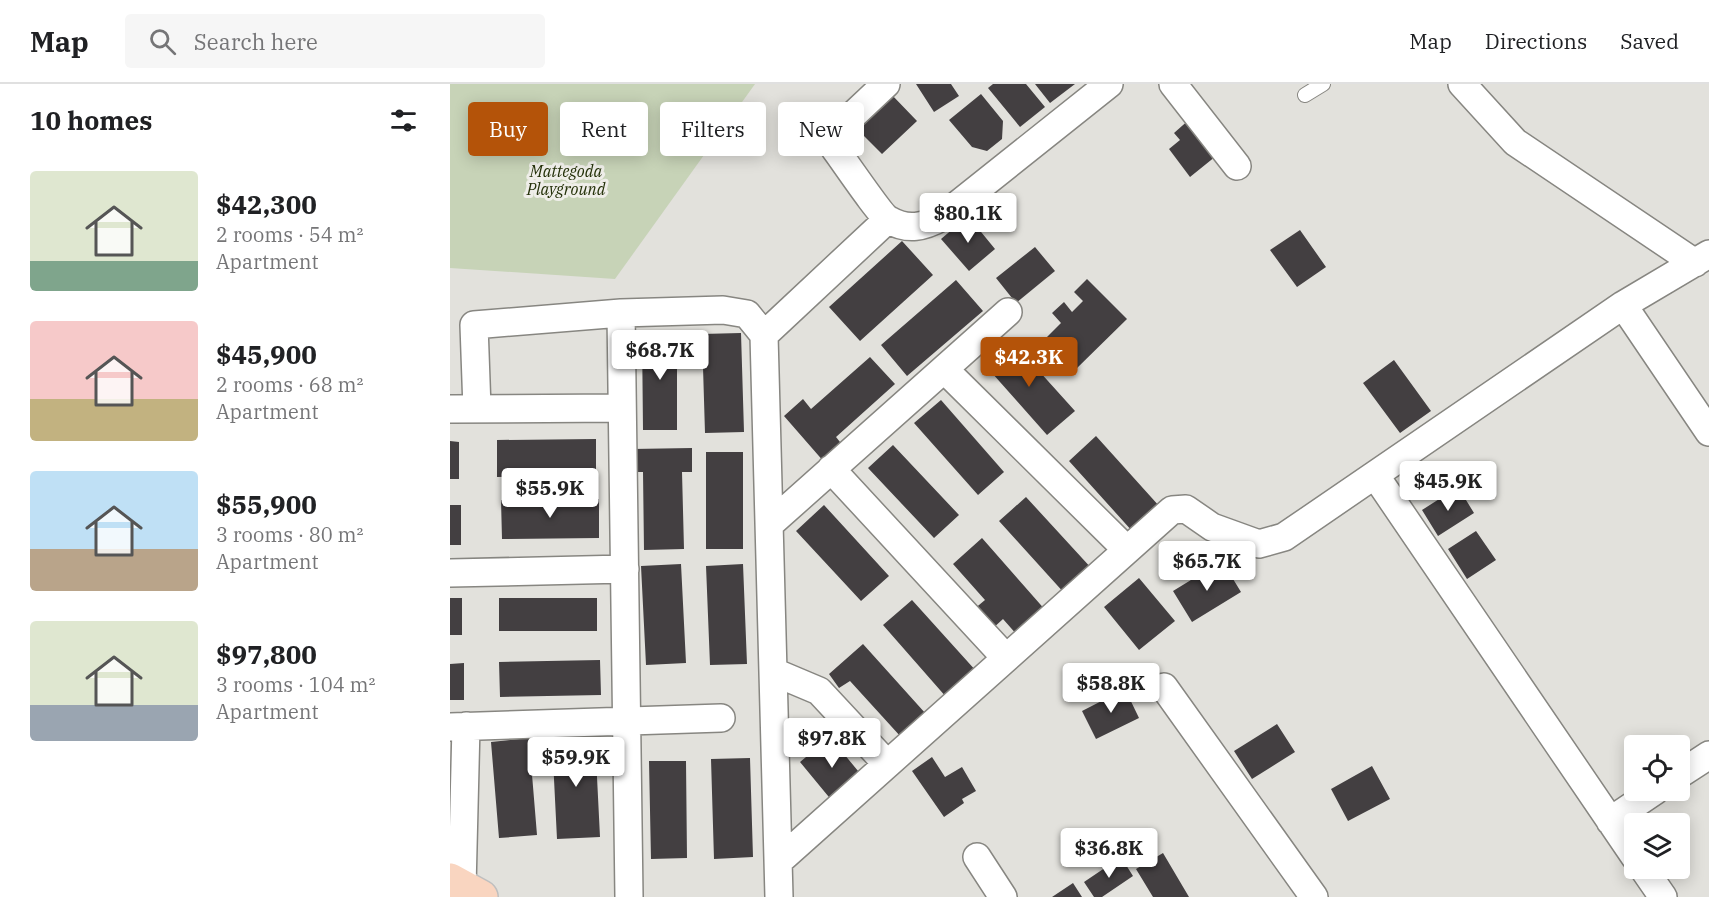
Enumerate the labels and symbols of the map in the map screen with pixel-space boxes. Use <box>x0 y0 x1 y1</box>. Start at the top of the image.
park label: Mattegoda Playground <box>526 161 606 199</box>
pin: $80.1K <box>919 193 1017 244</box>
pin: $68.7K <box>611 330 709 381</box>
pin: $42.3K <box>980 337 1078 388</box>
pin: $45.9K <box>1399 461 1497 512</box>
pin: $55.9K <box>501 468 599 519</box>
pin: $65.7K <box>1158 541 1256 592</box>
pin: $58.8K <box>1062 663 1160 714</box>
pin: $97.8K <box>783 718 881 769</box>
pin: $59.9K <box>527 737 625 788</box>
pin: $36.8K <box>1060 828 1158 879</box>

